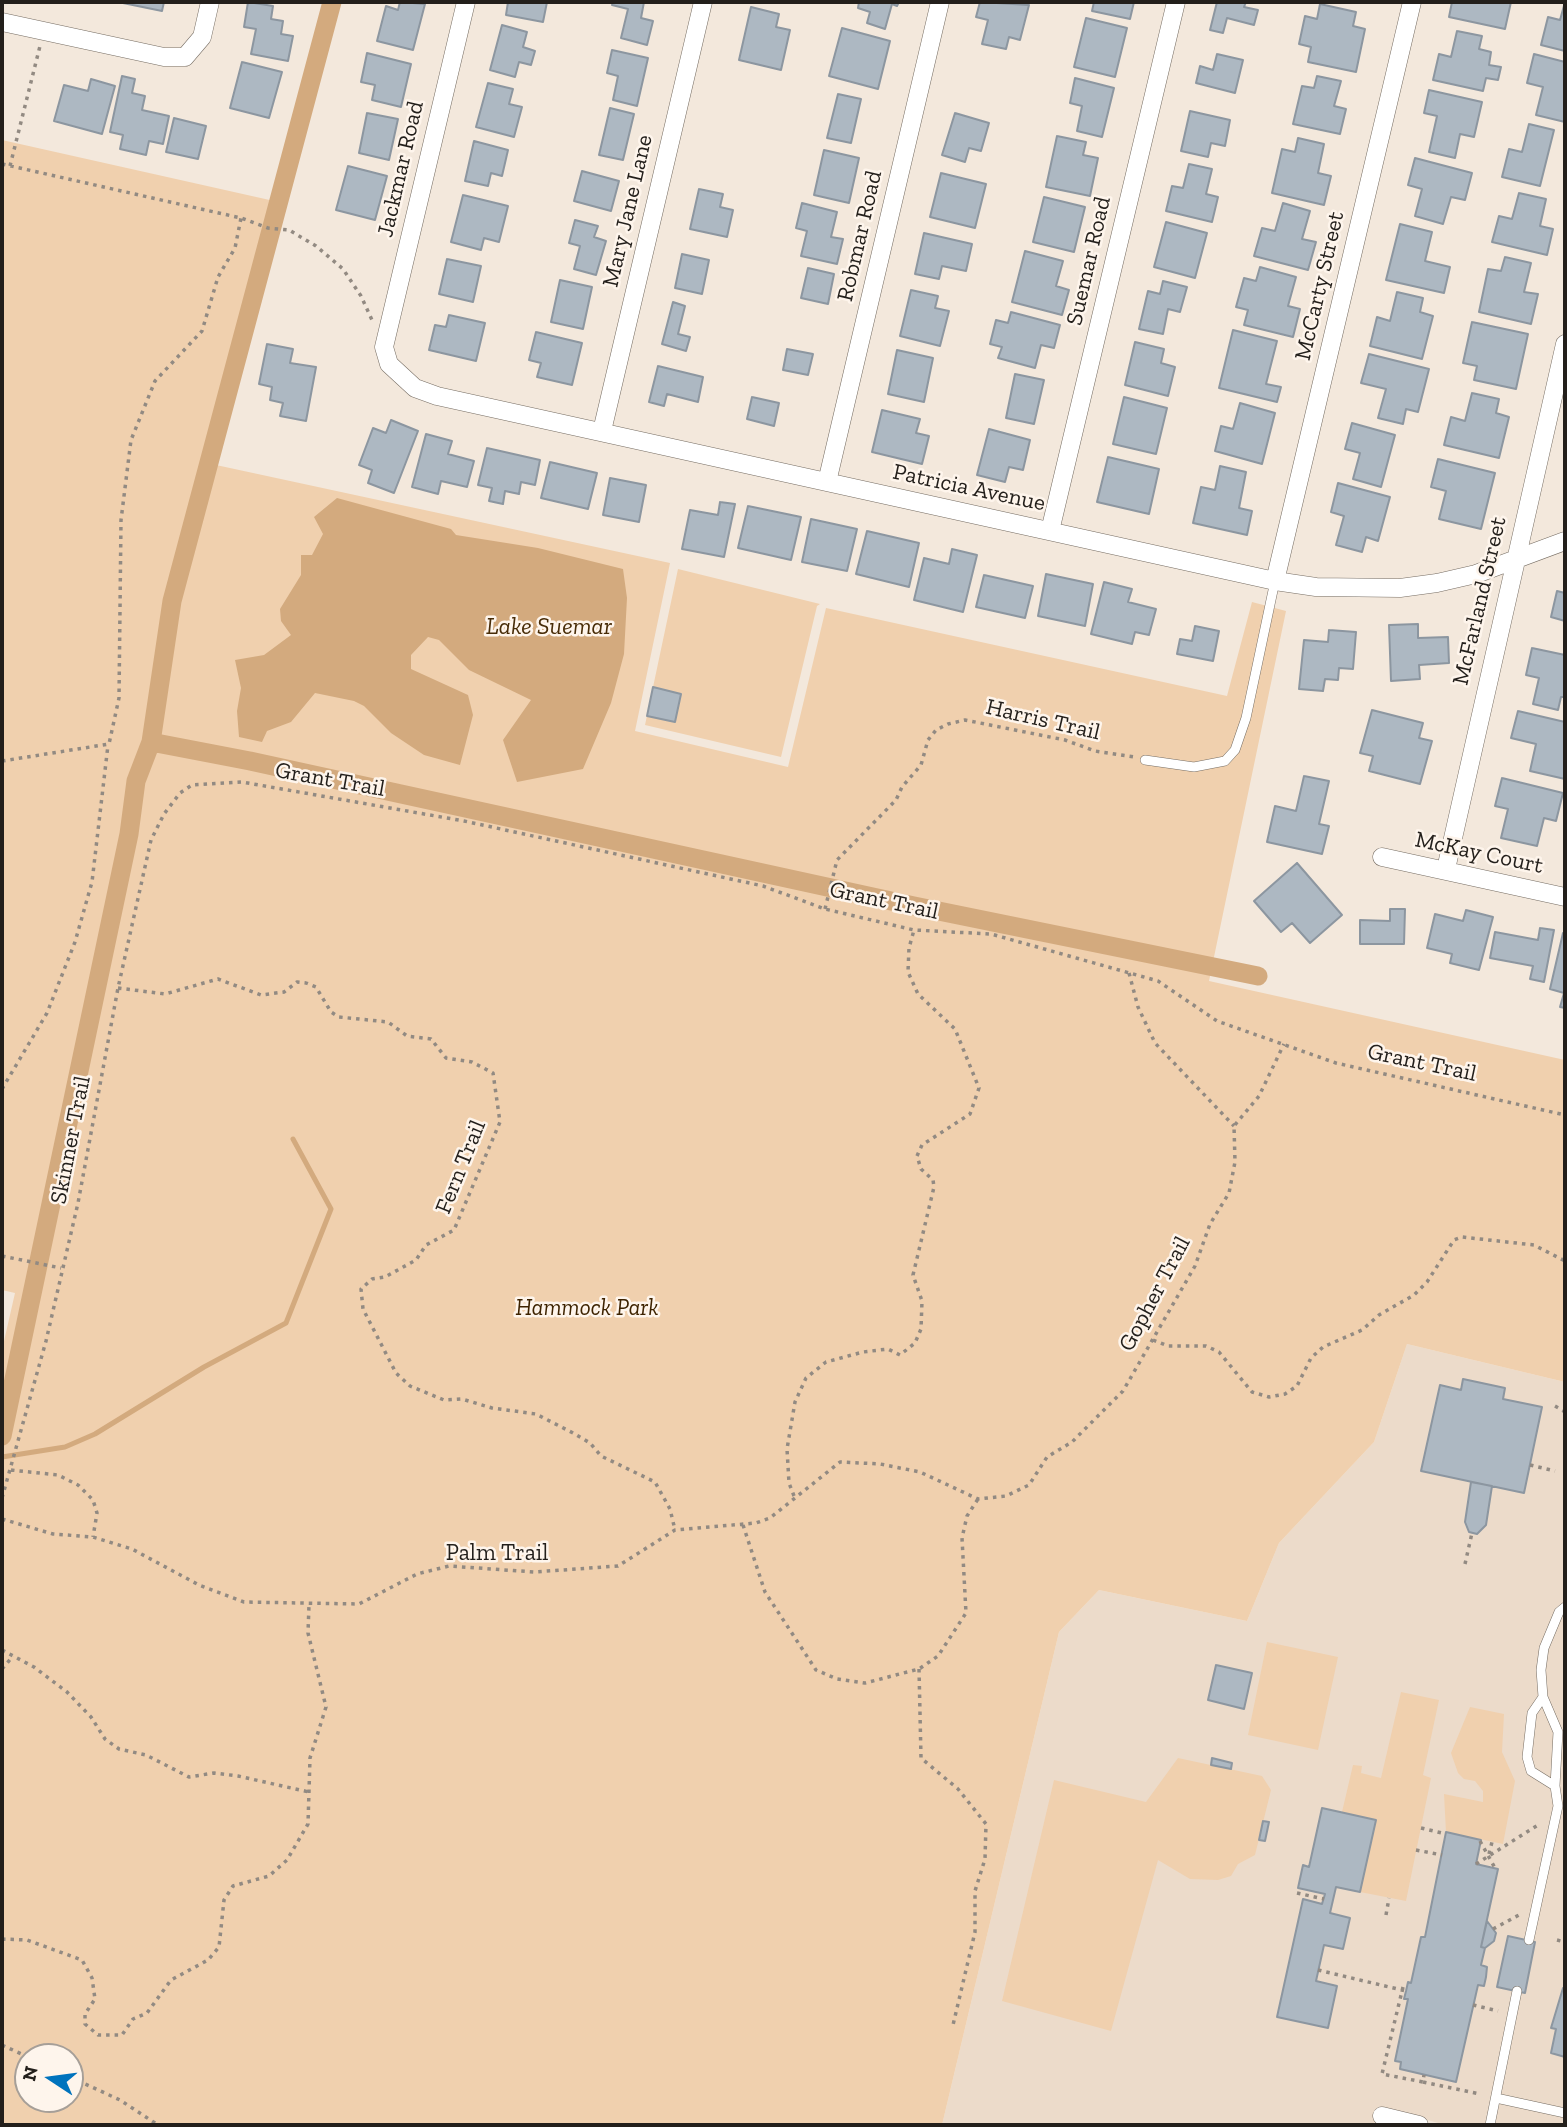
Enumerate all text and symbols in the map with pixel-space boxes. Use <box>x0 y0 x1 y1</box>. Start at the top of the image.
street label: Jackmar Road <box>372 98 430 240</box>
street label: Mary Jane Lane <box>597 132 659 290</box>
street label: Robmar Road <box>832 168 888 304</box>
street label: Suemar Road <box>1061 194 1117 328</box>
street label: McCarty Street <box>1289 209 1351 363</box>
street label: Patricia Avenue <box>890 458 1048 518</box>
street label: McFarland Street <box>1447 514 1513 688</box>
water label: Lake Suemar <box>486 613 612 641</box>
street label: Harris Trail <box>983 693 1103 747</box>
street label: Grant Trail <box>273 757 387 803</box>
street label: McKay Court <box>1412 826 1546 880</box>
street label: Grant Trail <box>827 876 941 926</box>
street label: Grant Trail <box>1365 1038 1479 1088</box>
street label: Skinner Trail <box>45 1074 97 1206</box>
street label: Fern Trail <box>430 1116 492 1218</box>
street label: Gopher Trail <box>1113 1232 1197 1356</box>
park label: Hammock Park <box>516 1294 658 1322</box>
street label: Palm Trail <box>446 1539 548 1567</box>
north arrow <box>14 2043 84 2113</box>
text: N <box>17 2064 43 2083</box>

